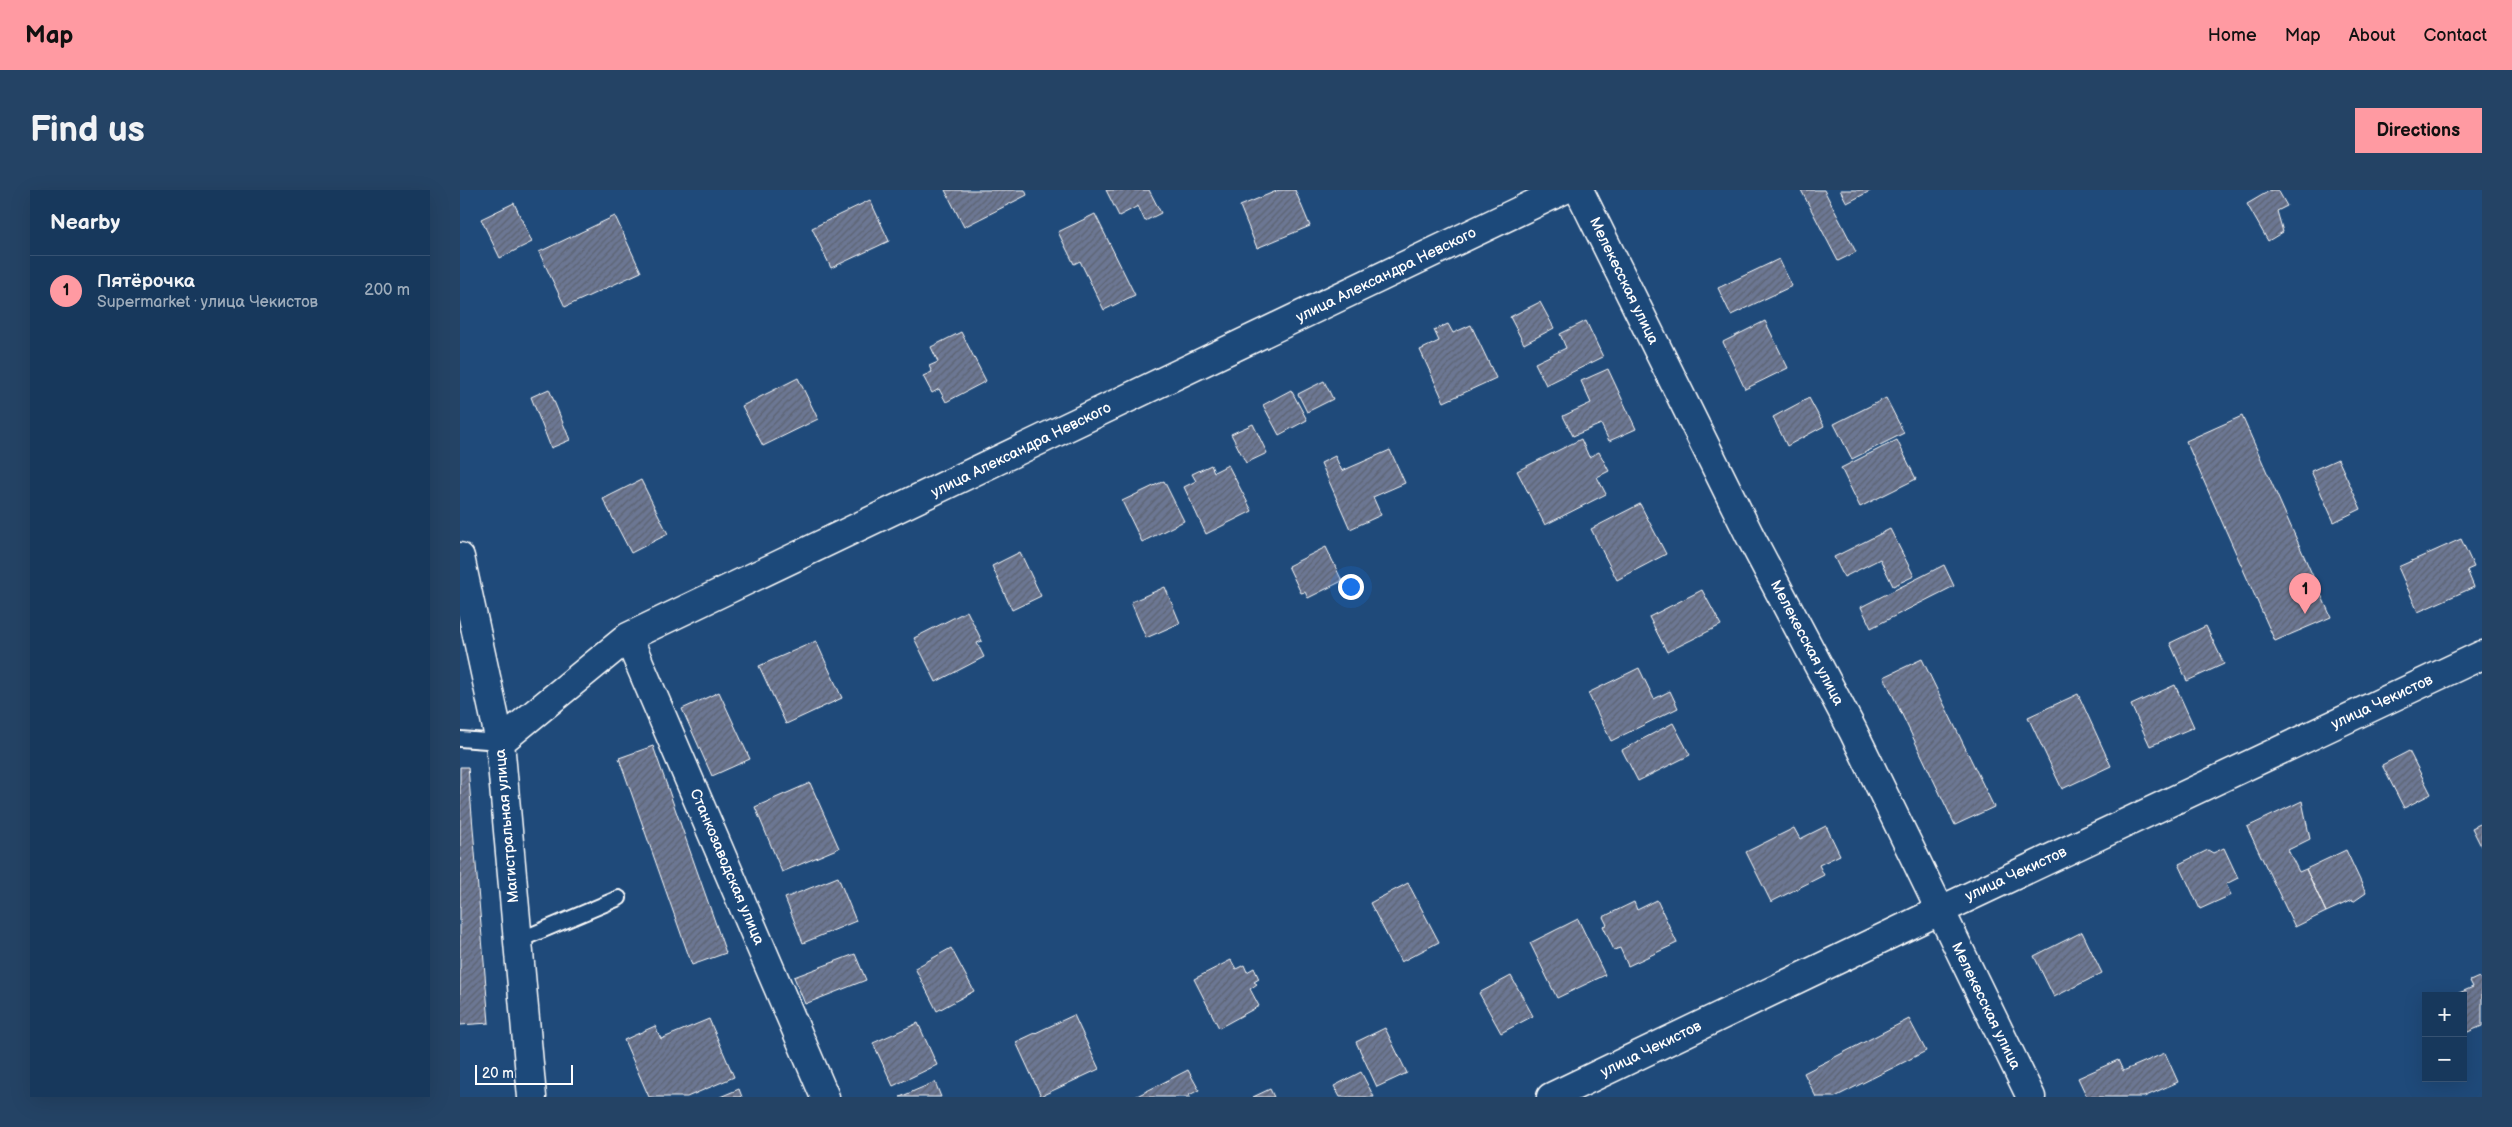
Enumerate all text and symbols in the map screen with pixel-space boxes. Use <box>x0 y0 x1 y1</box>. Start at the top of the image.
text: Map <box>25 21 73 50</box>
text: Home <box>2208 25 2257 46</box>
text: Map <box>2285 25 2321 46</box>
text: About <box>2349 25 2396 46</box>
text: Contact <box>2424 25 2487 46</box>
button: Directions <box>2355 108 2482 153</box>
text: Find us <box>30 109 145 152</box>
text: Nearby <box>50 210 120 235</box>
street label: Мелекесская улица <box>1585 214 1663 348</box>
street label: улица Александра Невского <box>1293 223 1479 327</box>
text: Пятёрочка <box>97 270 195 293</box>
text: 1 <box>63 281 69 300</box>
text: 200 m <box>364 281 410 300</box>
text: Supermarket · улица Чекистов <box>97 293 318 312</box>
street label: улица Александра Невского <box>928 398 1114 502</box>
pin: 1 <box>2289 573 2321 614</box>
your location <box>1338 574 1364 600</box>
street label: Мелекесская улица <box>1766 577 1848 709</box>
street label: улица Чекистов <box>2328 670 2436 734</box>
street label: Магистральная улица <box>491 748 523 904</box>
street label: Станкозаводская улица <box>685 786 769 948</box>
street label: улица Чекистов <box>1962 842 2070 906</box>
street label: Мелекесская улица <box>1947 939 2025 1073</box>
map controls <box>2422 992 2467 1082</box>
button: + <box>2422 992 2467 1037</box>
street label: улица Чекистов <box>1597 1016 1705 1082</box>
button: − <box>2422 1037 2467 1082</box>
scale bar <box>475 1062 572 1085</box>
text: 20 m <box>482 1065 514 1082</box>

